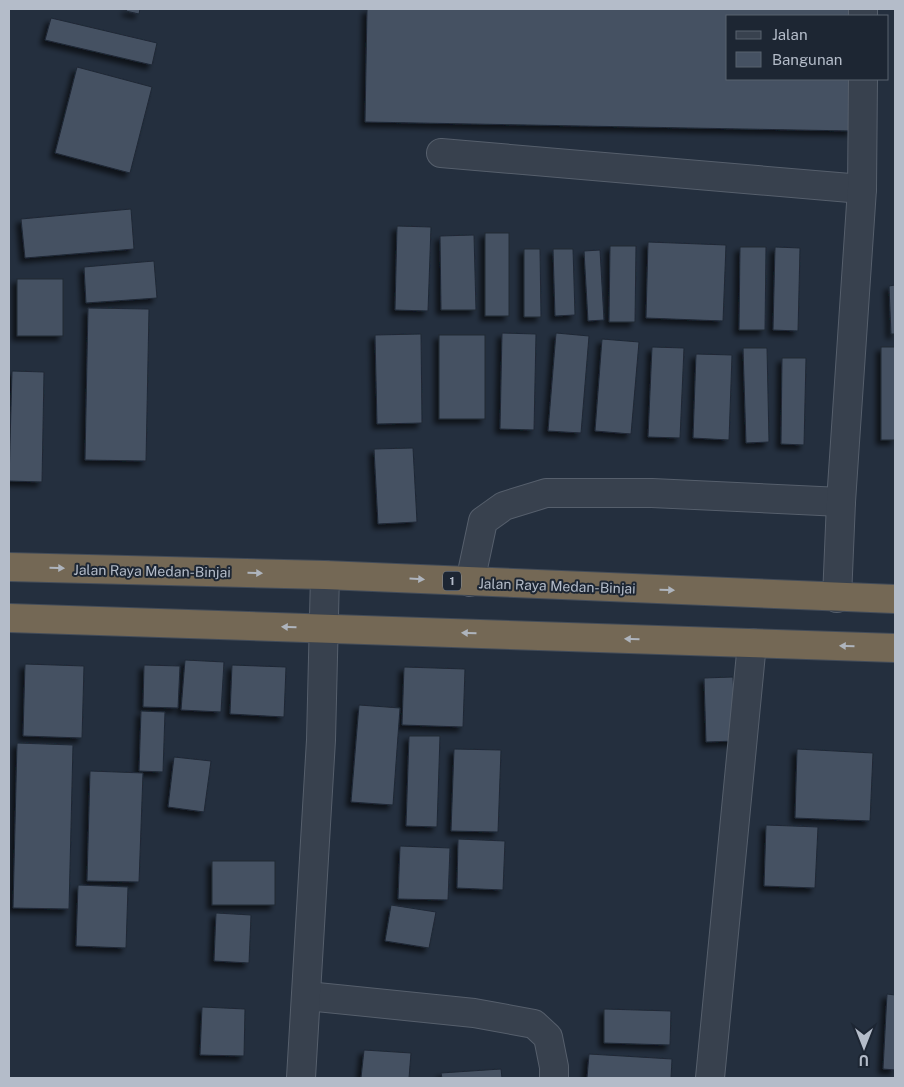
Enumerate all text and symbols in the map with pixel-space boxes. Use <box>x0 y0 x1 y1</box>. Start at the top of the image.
legend <box>726 15 889 80</box>
text: Jalan <box>772 26 808 43</box>
text: Bangunan <box>772 51 843 68</box>
street label: Jalan Raya Medan-Binjai <box>73 562 231 580</box>
one-way arrow <box>50 564 66 572</box>
one-way arrow <box>247 569 263 577</box>
road number: 1 <box>443 572 461 590</box>
street label: Jalan Raya Medan-Binjai <box>478 575 636 597</box>
one-way arrow <box>410 576 426 584</box>
one-way arrow <box>659 587 675 595</box>
one-way arrow <box>281 622 297 630</box>
one-way arrow <box>461 629 477 637</box>
one-way arrow <box>623 635 639 643</box>
one-way arrow <box>838 642 854 650</box>
north arrow <box>839 1022 889 1072</box>
text: U <box>859 1052 869 1068</box>

